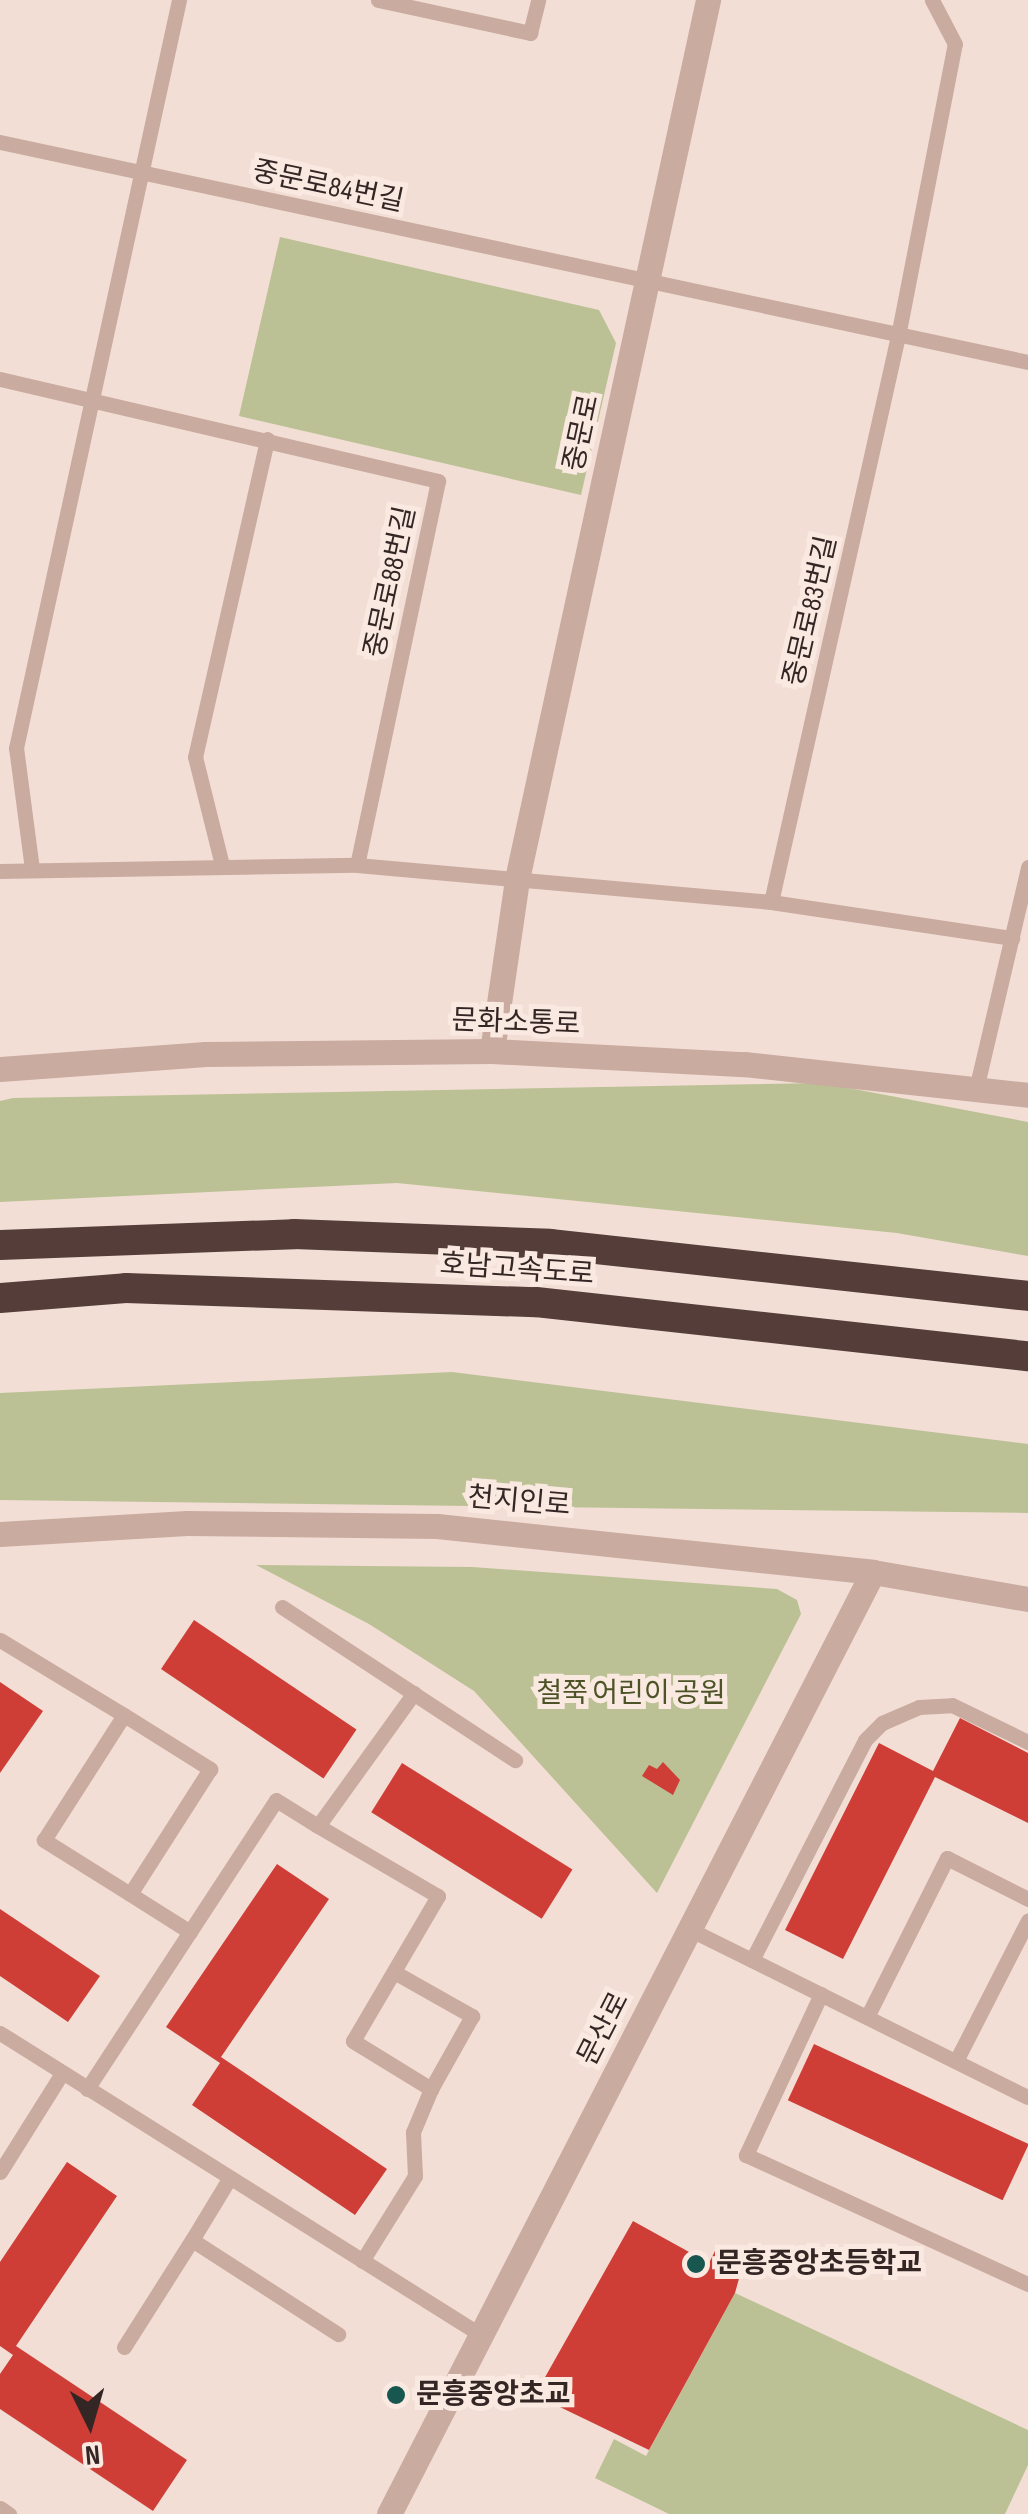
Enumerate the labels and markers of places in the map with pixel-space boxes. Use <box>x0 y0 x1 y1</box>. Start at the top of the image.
place label: 문흥중앙초등학교 <box>716 2247 922 2281</box>
marker: 문흥중앙초등학교 <box>685 2253 707 2275</box>
place label: 문흥중앙초교 <box>416 2378 571 2412</box>
marker: 문흥중앙초교 <box>385 2384 407 2406</box>

